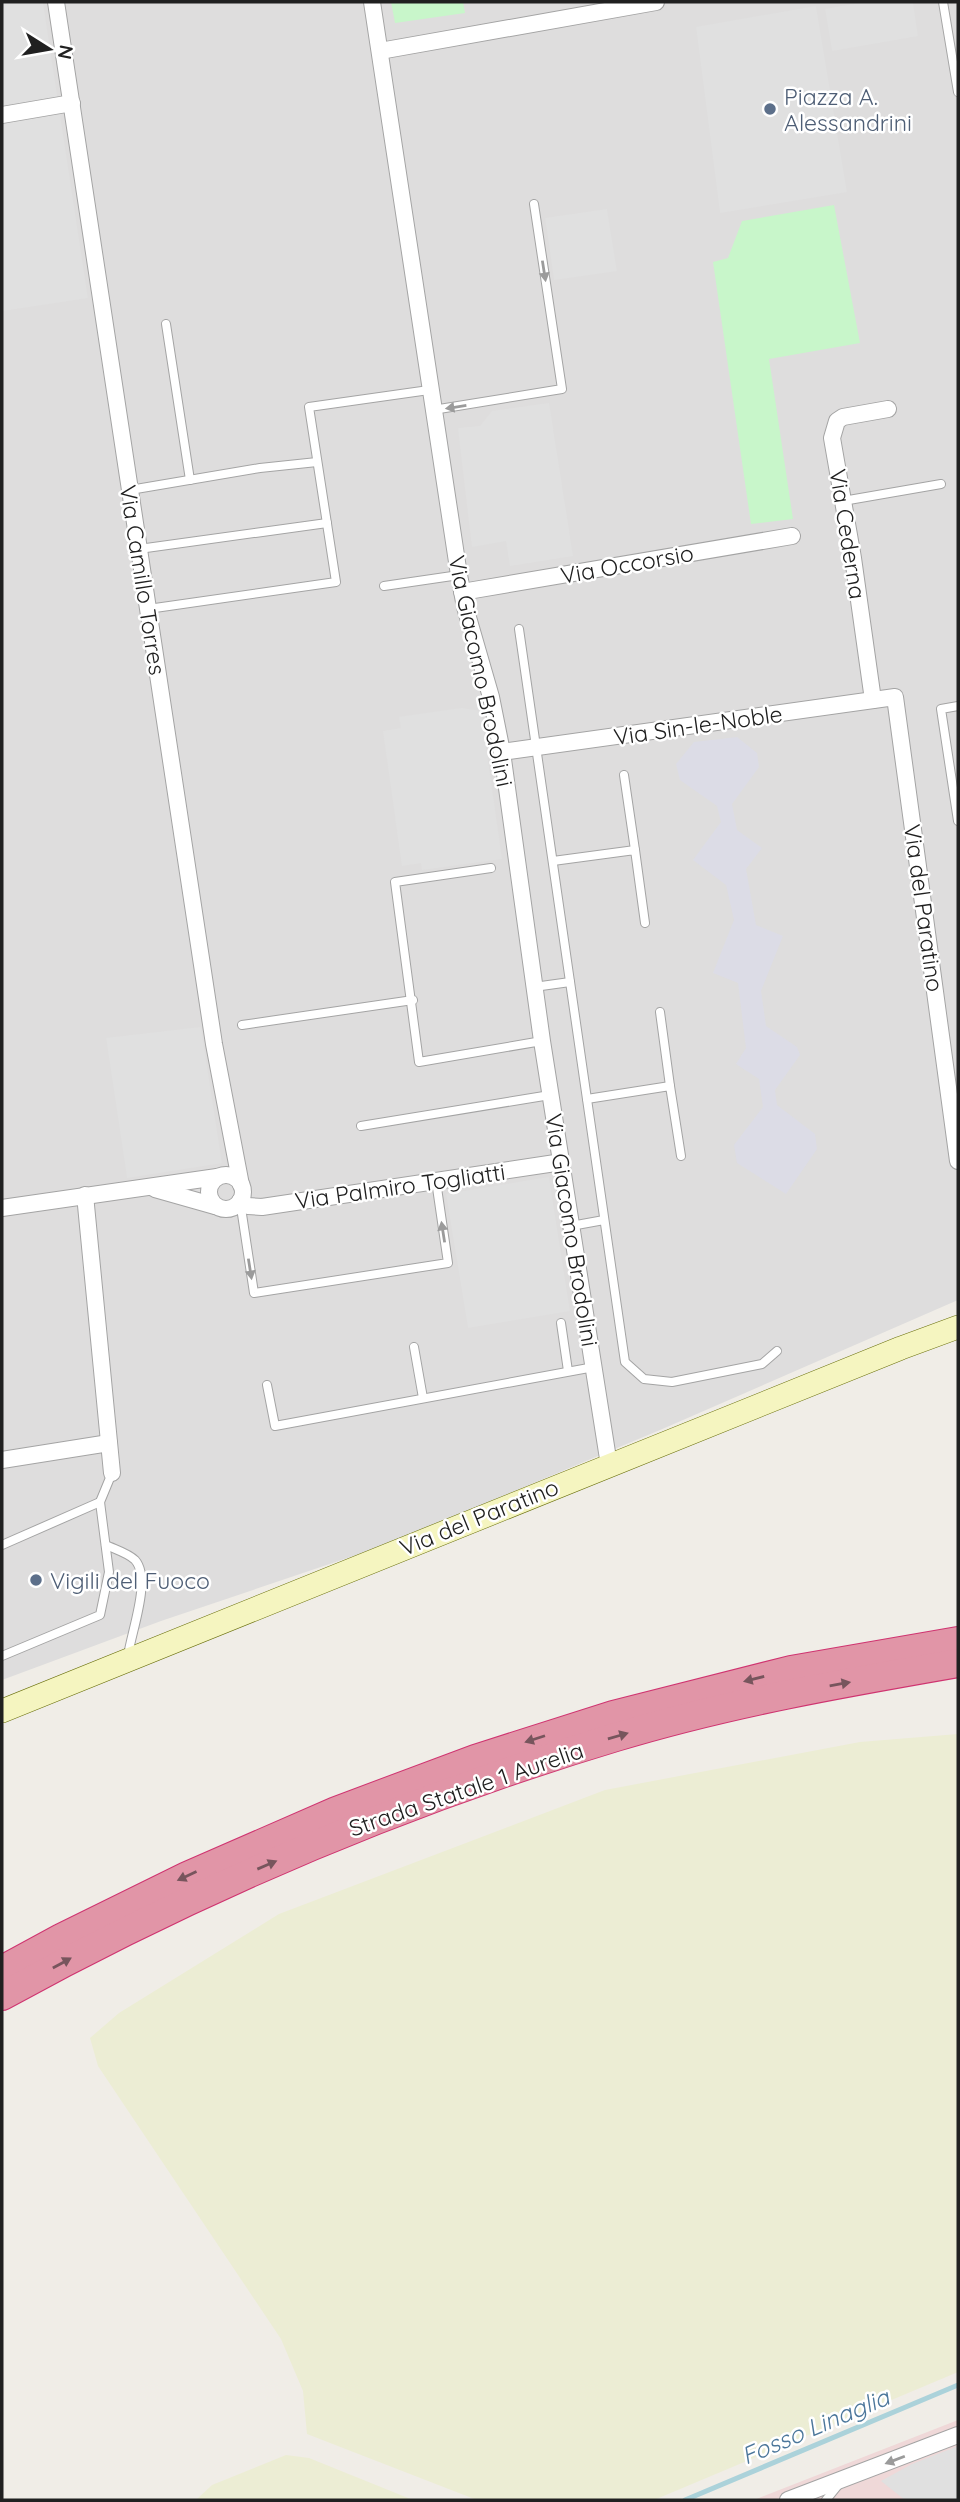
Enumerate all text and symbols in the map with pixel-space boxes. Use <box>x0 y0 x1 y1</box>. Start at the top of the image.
north arrow <box>14 14 84 84</box>
text: N <box>53 43 79 61</box>
place label: Piazza A. Alessandrini <box>784 82 912 137</box>
marker: Piazza A. Alessandrini <box>762 101 778 117</box>
one-way arrow <box>539 260 550 282</box>
one-way arrow <box>444 401 466 412</box>
street label: Via Cederna <box>823 467 873 601</box>
street label: Via Camillo Torres <box>114 483 172 677</box>
street label: Via Occorsio <box>558 538 696 590</box>
street label: Via Giacomo Brodolini <box>442 553 520 789</box>
street label: Via Sin-le-Noble <box>612 699 784 751</box>
street label: Via del Paratino <box>898 822 950 994</box>
street label: Via Giacomo Brodolini <box>539 1111 605 1349</box>
street label: Via Palmiro Togliatti <box>293 1157 507 1215</box>
one-way arrow <box>437 1221 448 1243</box>
one-way arrow <box>245 1258 256 1280</box>
street label: Via del Paratino <box>395 1472 563 1562</box>
place label: Vigili del Fuoco <box>50 1566 210 1595</box>
marker: Vigili del Fuoco <box>28 1572 44 1588</box>
one-way arrow <box>743 1674 765 1685</box>
one-way arrow <box>829 1678 851 1689</box>
one-way arrow <box>608 1731 629 1741</box>
street label: Strada Statale 1 Aurelia <box>345 1735 587 1843</box>
one-way arrow <box>524 1735 545 1745</box>
one-way arrow <box>257 1859 277 1871</box>
one-way arrow <box>177 1870 197 1882</box>
one-way arrow <box>52 1957 71 1969</box>
water label: Fosso Linaglia <box>737 2381 895 2471</box>
one-way arrow <box>884 2454 905 2465</box>

